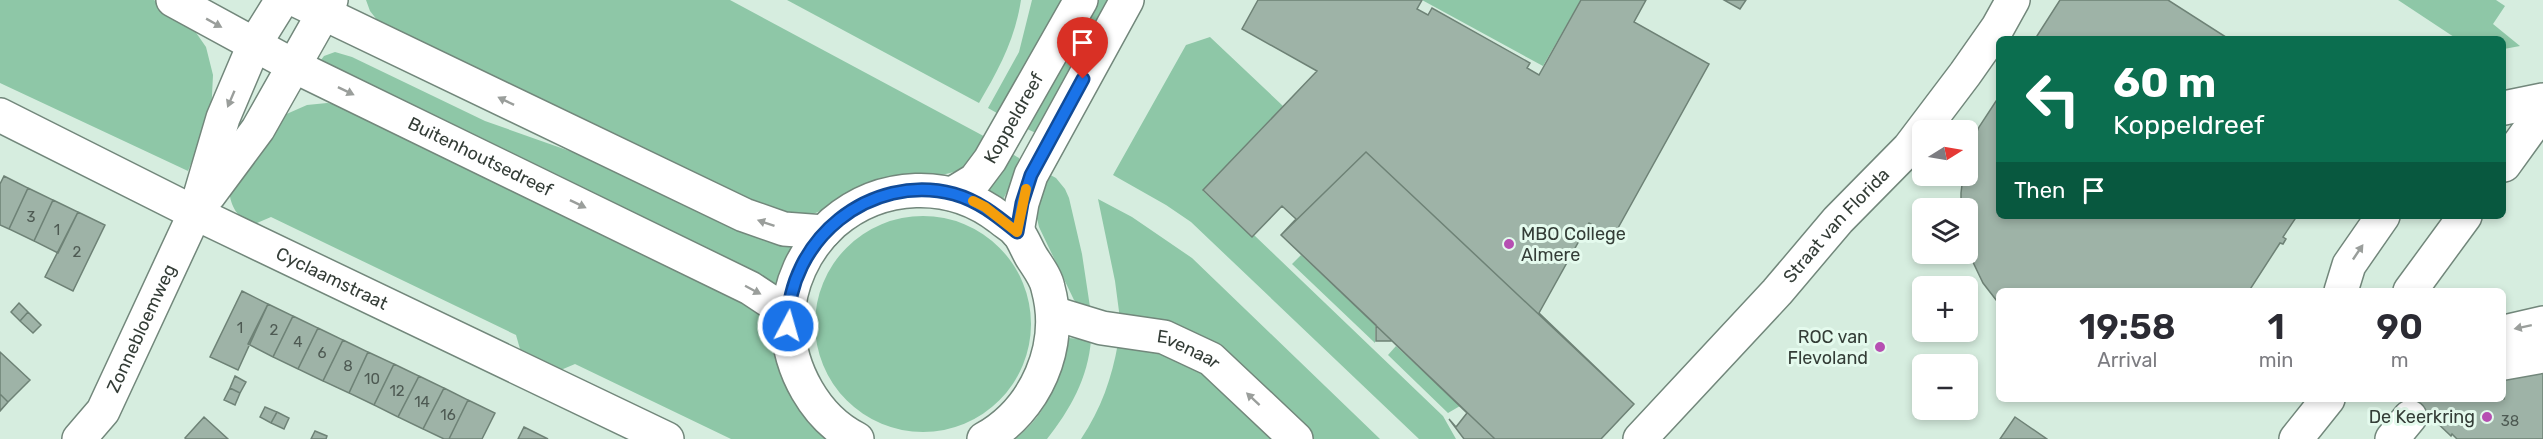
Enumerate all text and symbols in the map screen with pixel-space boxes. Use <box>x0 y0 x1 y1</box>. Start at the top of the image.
one-way arrow <box>206 17 222 28</box>
pin <box>1057 17 1108 79</box>
icon: arrive <box>1066 26 1099 59</box>
text: 60 m <box>2113 58 2216 108</box>
icon: left <box>2014 60 2092 138</box>
street label: Koppeldreef <box>979 69 1048 168</box>
one-way arrow <box>338 87 355 96</box>
one-way arrow <box>226 90 235 108</box>
one-way arrow <box>498 96 515 105</box>
text: Koppeldreef <box>2113 109 2264 141</box>
street label: Buitenhoutsedreef <box>404 112 556 201</box>
north arrow <box>1912 120 1978 186</box>
map controls <box>1912 120 1978 420</box>
street label: Straat van Florida <box>1778 163 1894 288</box>
icon: arrive <box>2077 174 2110 207</box>
text: Then <box>2014 177 2065 204</box>
button: layers <box>1912 198 1978 264</box>
one-way arrow <box>570 200 587 209</box>
house number: 3 <box>26 208 36 226</box>
one-way arrow <box>757 217 775 227</box>
house number: 1 <box>54 221 60 239</box>
place label: MBO College Almere <box>1521 223 1626 266</box>
marker: MBO College Almere <box>1502 237 1516 251</box>
street label: Cyclaamstraat <box>272 242 391 315</box>
house number: 2 <box>73 243 82 261</box>
one-way arrow <box>2352 244 2364 260</box>
street label: Zonnebloemweg <box>102 261 181 396</box>
button: + <box>1912 276 1978 342</box>
one-way arrow <box>745 285 762 295</box>
position arrow <box>756 294 820 358</box>
text: 19:58 <box>2079 305 2176 348</box>
text: 1 <box>2267 305 2285 348</box>
text: 90 <box>2376 305 2423 348</box>
house number: 1 <box>237 319 243 337</box>
house number: 2 <box>270 321 279 339</box>
one-way arrow <box>2514 323 2533 333</box>
street label: Evenaar <box>1156 325 1225 373</box>
place label: ROC van Flevoland <box>1787 326 1868 369</box>
house number: 4 <box>293 333 303 351</box>
marker: ROC van Flevoland <box>1873 340 1887 354</box>
house number: 6 <box>317 344 327 362</box>
text: Arrival <box>2097 348 2157 372</box>
text: min <box>2259 348 2293 372</box>
text: m <box>2391 348 2409 372</box>
button: − <box>1912 354 1978 420</box>
house number: 8 <box>343 357 353 375</box>
house number: 10 <box>364 370 380 388</box>
house number: 12 <box>389 382 405 400</box>
house number: 14 <box>414 393 430 411</box>
one-way arrow <box>1246 393 1261 406</box>
house number: 16 <box>440 406 456 424</box>
place label: De Keerkring <box>2369 406 2475 428</box>
marker: De Keerkring <box>2480 410 2494 424</box>
house number: 38 <box>2501 412 2519 430</box>

